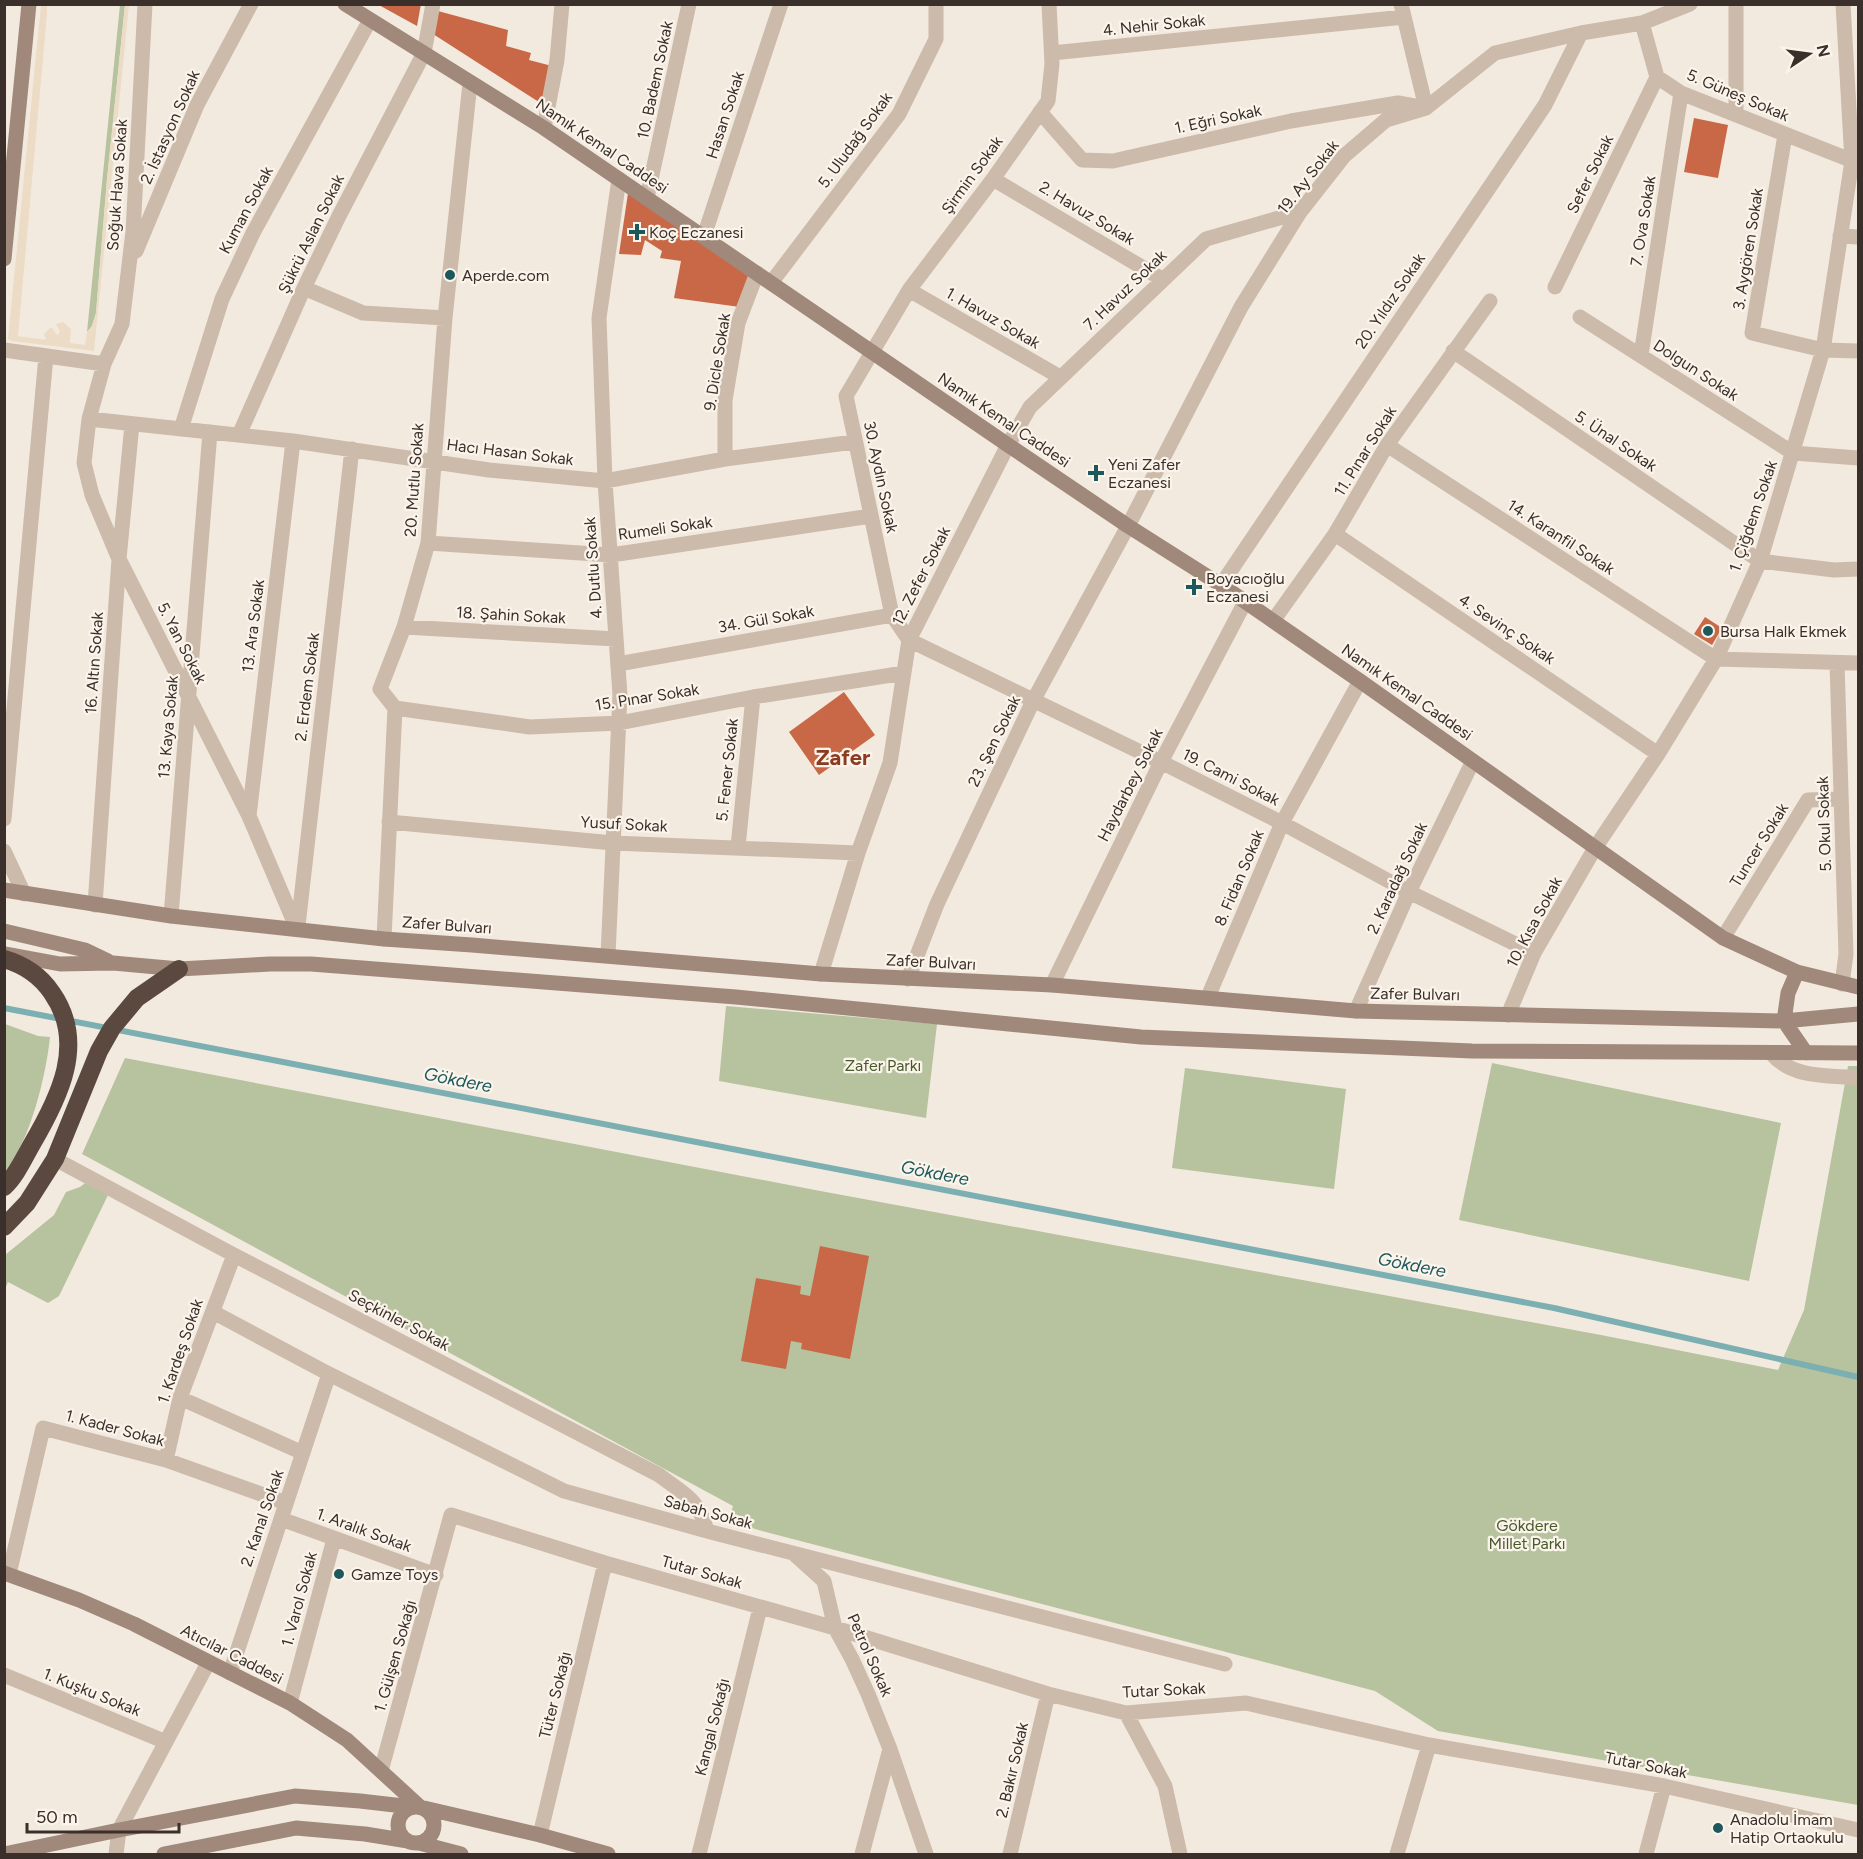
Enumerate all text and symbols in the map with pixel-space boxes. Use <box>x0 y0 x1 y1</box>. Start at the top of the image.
street label: 4. Nehir Sokak <box>1102 10 1206 40</box>
street label: 10. Badem Sokak <box>633 19 677 141</box>
north arrow <box>1779 24 1839 84</box>
text: N <box>1812 43 1834 59</box>
street label: 5. Güneş Sokak <box>1684 65 1792 125</box>
street label: 2. İstasyon Sokak <box>136 67 204 187</box>
street label: Hasan Sokak <box>702 68 748 161</box>
street label: 5. Uludağ Sokak <box>814 88 896 192</box>
street label: Namık Kemal Caddesi <box>532 95 672 197</box>
street label: 1. Eğri Sokak <box>1173 100 1263 137</box>
street label: Soğuk Hava Sokak <box>103 118 131 252</box>
street label: Sefer Sokak <box>1563 131 1617 216</box>
street label: Şirmin Sokak <box>937 132 1007 218</box>
street label: 19. Ay Sokak <box>1273 136 1343 218</box>
street label: Kuman Sokak <box>215 163 277 257</box>
street label: Şükrü Aslan Sokak <box>274 171 348 297</box>
street label: 7. Ova Sokak <box>1626 174 1660 268</box>
street label: 2. Havuz Sokak <box>1036 177 1138 249</box>
street label: 3. Aygören Sokak <box>1729 186 1767 311</box>
place label: Koç Eczanesi <box>649 223 744 242</box>
marker: Koç Eczanesi <box>630 225 644 239</box>
street label: 7. Havuz Sokak <box>1080 246 1170 334</box>
street label: 20. Yıldız Sokak <box>1351 250 1429 352</box>
place label: Aperde.com <box>462 266 549 285</box>
marker: Aperde.com <box>443 268 457 282</box>
street label: 1. Havuz Sokak <box>943 283 1044 353</box>
street label: 9. Dicle Sokak <box>700 312 734 412</box>
street label: Dolgun Sokak <box>1650 335 1742 405</box>
street label: Namık Kemal Caddesi <box>934 369 1074 471</box>
street label: 11. Pınar Sokak <box>1330 402 1400 500</box>
street label: 5. Ünal Sokak <box>1571 407 1661 476</box>
street label: 30. Aydın Sokak <box>860 419 902 535</box>
street label: 20. Mutlu Sokak <box>401 422 427 538</box>
street label: Hacı Hasan Sokak <box>445 435 575 469</box>
place label: Yeni Zafer Eczanesi <box>1108 455 1181 492</box>
street label: 1. Çiğdem Sokak <box>1725 457 1781 574</box>
marker: Yeni Zafer Eczanesi <box>1089 466 1103 480</box>
street label: 14. Karanfil Sokak <box>1504 495 1618 579</box>
street label: Rumeli Sokak <box>617 512 714 544</box>
street label: 4. Dutlu Sokak <box>580 516 606 620</box>
street label: 12. Zefer Sokak <box>888 523 954 629</box>
place label: Boyacıoğlu Eczanesi <box>1206 569 1285 606</box>
street label: 13. Ara Sokak <box>238 578 268 674</box>
marker: Boyacıoğlu Eczanesi <box>1187 580 1201 594</box>
street label: 4. Sevinç Sokak <box>1455 590 1559 668</box>
street label: 5. Yan Sokak <box>153 599 211 687</box>
street label: 34. Gül Sokak <box>717 601 816 637</box>
street label: 18. Şahin Sokak <box>456 603 567 627</box>
street label: 16. Altın Sokak <box>81 611 107 715</box>
place label: Bursa Halk Ekmek <box>1720 622 1847 641</box>
marker: Bursa Halk Ekmek <box>1701 624 1715 638</box>
street label: 2. Erdem Sokak <box>291 631 323 742</box>
street label: Namık Kemal Caddesi <box>1338 640 1476 744</box>
street label: 13. Kaya Sokak <box>154 675 182 779</box>
street label: 15. Pınar Sokak <box>594 679 701 715</box>
street label: 23. Şen Sokak <box>964 692 1024 790</box>
street label: 5. Fener Sokak <box>712 717 742 822</box>
street label: Haydarbey Sokak <box>1093 725 1167 845</box>
district label: Zafer <box>816 744 871 771</box>
street label: 19. Cami Sokak <box>1179 744 1283 810</box>
street label: 5. Okul Sokak <box>1813 776 1835 872</box>
street label: Tuncer Sokak <box>1726 799 1792 890</box>
street label: Yusuf Sokak <box>580 812 668 836</box>
street label: 2. Karadağ Sokak <box>1363 819 1431 937</box>
street label: 8. Fidan Sokak <box>1210 827 1268 929</box>
street label: 10. Kısa Sokak <box>1502 873 1566 971</box>
street label: Zafer Bulvarı <box>401 912 493 938</box>
street label: Zafer Bulvarı <box>886 950 976 974</box>
street label: Zafer Bulvarı <box>1370 984 1460 1004</box>
park label: Zafer Parkı <box>845 1056 921 1075</box>
water label: Gökdere <box>422 1063 494 1097</box>
water label: Gökdere <box>899 1156 971 1190</box>
water label: Gökdere <box>1376 1248 1448 1282</box>
street label: Seçkinler Sokak <box>345 1285 453 1355</box>
street label: 1. Kardeş Sokak <box>153 1296 207 1406</box>
street label: 1. Kader Sokak <box>63 1406 167 1450</box>
street label: 2. Kanal Sokak <box>237 1467 288 1569</box>
street label: Sabah Sokak <box>662 1491 755 1533</box>
street label: 1. Aralık Sokak <box>314 1504 414 1556</box>
park label: Gökdere Millet Parkı <box>1488 1516 1566 1553</box>
street label: 1. Varol Sokak <box>277 1549 321 1648</box>
street label: Tutar Sokak <box>659 1551 745 1593</box>
place label: Gamze Toys <box>351 1565 438 1584</box>
marker: Gamze Toys <box>332 1567 346 1581</box>
street label: 1. Gülşen Sokağı <box>370 1598 420 1714</box>
street label: Petrol Sokak <box>843 1611 897 1700</box>
street label: Atıcılar Caddesi <box>178 1620 286 1688</box>
street label: Tüter Sokağı <box>535 1649 575 1741</box>
street label: 1. Kuşku Sokak <box>41 1664 144 1720</box>
street label: Kangal Sokağı <box>691 1676 733 1778</box>
street label: Tutar Sokak <box>1122 1678 1206 1702</box>
street label: 2. Bakır Sokak <box>992 1720 1032 1820</box>
street label: Tutar Sokak <box>1603 1748 1689 1782</box>
scale bar <box>27 1796 178 1834</box>
text: 50 m <box>36 1806 78 1828</box>
place label: Anadolu İmam Hatip Ortaokulu <box>1730 1810 1844 1847</box>
marker: Anadolu İmam Hatip Ortaokulu <box>1711 1821 1725 1835</box>

